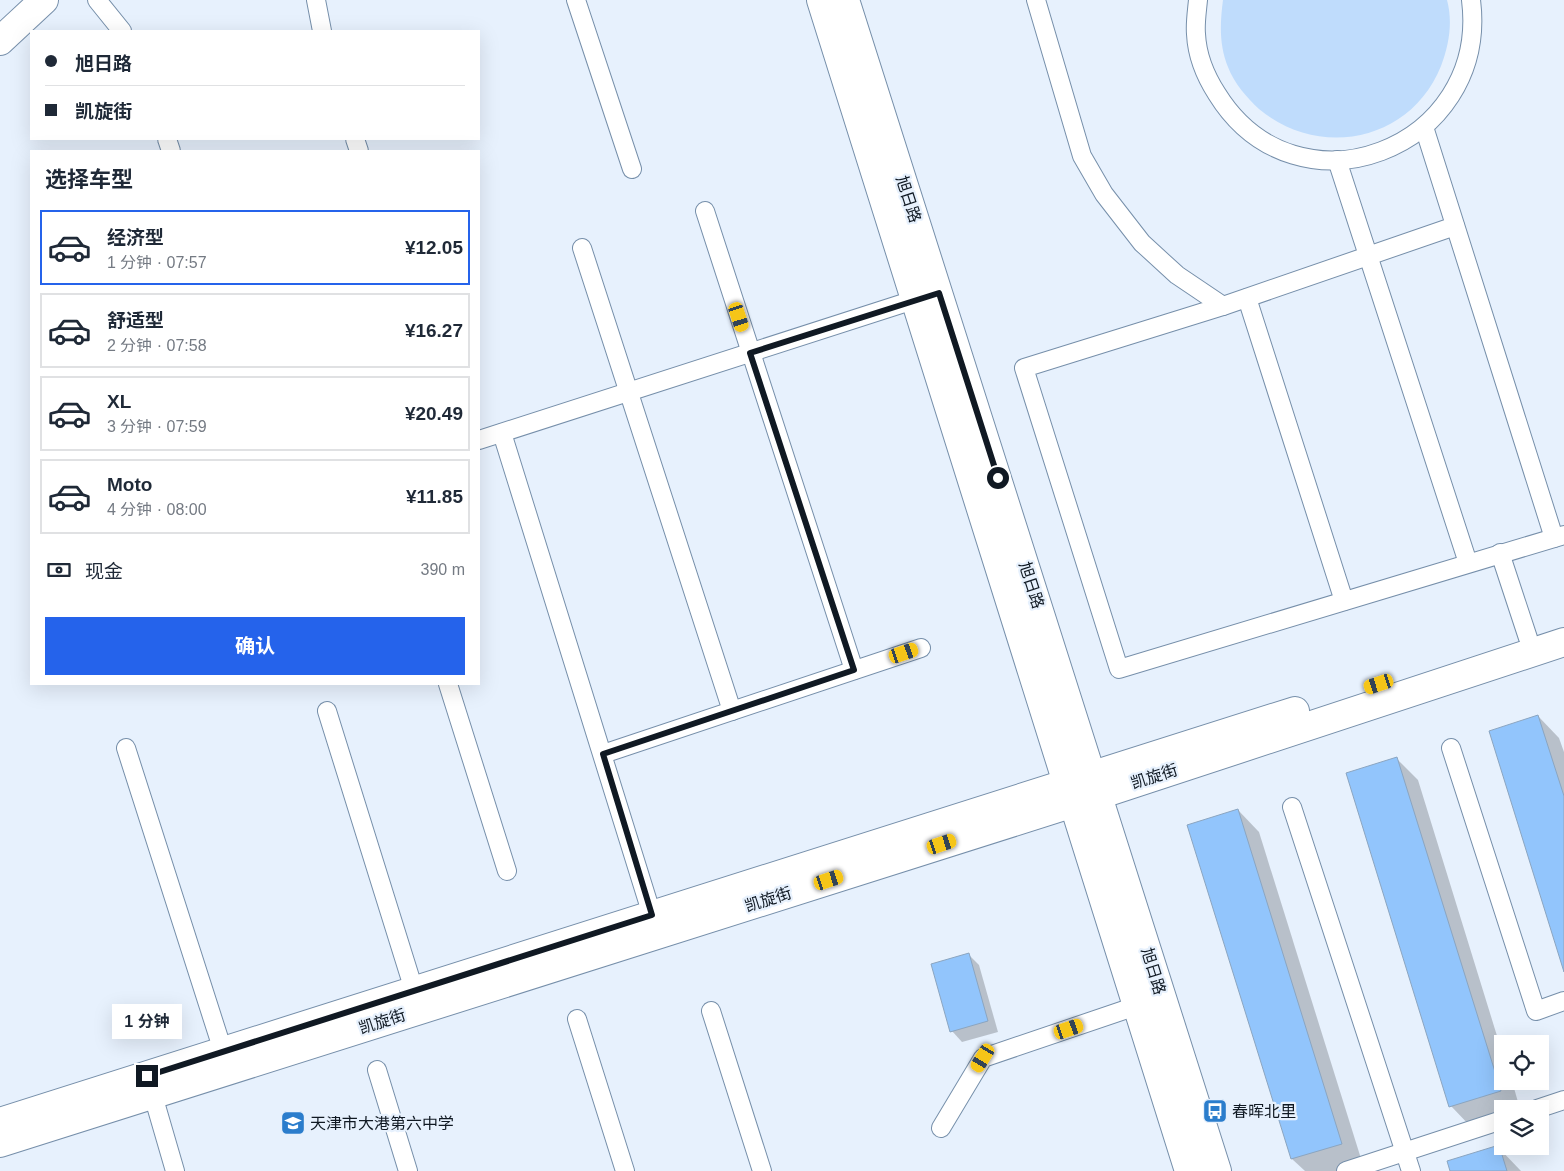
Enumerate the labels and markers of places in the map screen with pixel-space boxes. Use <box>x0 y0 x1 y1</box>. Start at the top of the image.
bus stop icon: 春晖北里 <box>1202 1098 1228 1124</box>
place label: 春晖北里 <box>1232 1103 1296 1120</box>
school or university icon: 天津市大港第六中学 <box>280 1110 306 1136</box>
place label: 天津市大港第六中学 <box>310 1115 454 1132</box>

